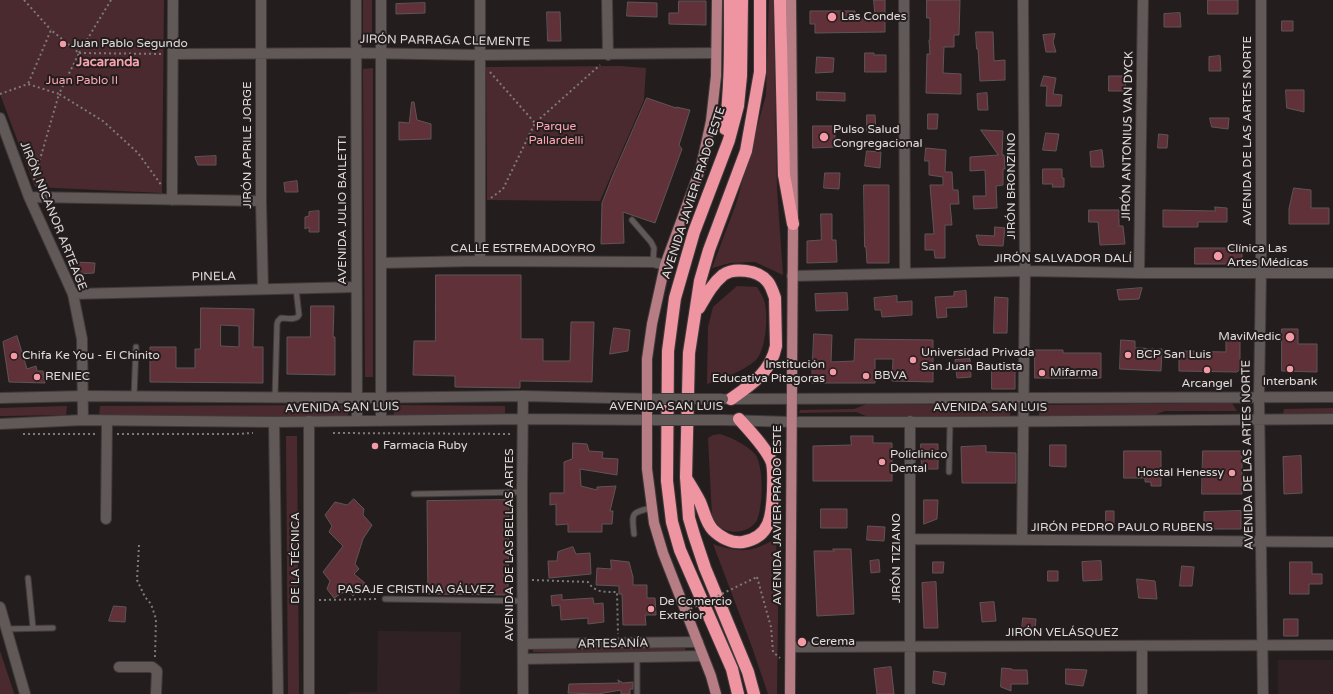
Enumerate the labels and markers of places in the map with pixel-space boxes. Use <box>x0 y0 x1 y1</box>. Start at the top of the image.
place label: Las Condes <box>841 10 906 24</box>
marker: Las Condes <box>826 11 838 23</box>
place label: Juan Pablo Segundo <box>71 37 188 51</box>
marker: Juan Pablo Segundo <box>58 39 68 49</box>
place label: Pulso Salud Congregacional <box>833 123 923 151</box>
marker: Pulso Salud Congregacional <box>818 131 830 143</box>
place label: Clínica Las Artes Médicas <box>1227 242 1308 270</box>
marker: Clínica Las Artes Médicas <box>1212 250 1224 262</box>
place label: MaviMedic <box>1218 330 1281 344</box>
marker: MaviMedic <box>1284 331 1296 343</box>
place label: Universidad Privada San Juan Bautista <box>921 346 1034 374</box>
place label: BCP San Luis <box>1136 348 1211 362</box>
place label: Chifa Ke You - El Chinito <box>22 349 160 363</box>
marker: BCP San Luis <box>1123 350 1133 360</box>
marker: Chifa Ke You - El Chinito <box>9 351 19 361</box>
marker: Universidad Privada San Juan Bautista <box>908 355 918 365</box>
place label: Institución Educativa Pitagoras <box>712 358 825 386</box>
marker: Interbank <box>1285 364 1295 374</box>
marker: Arcangel <box>1202 365 1212 375</box>
place label: Mifarma <box>1050 366 1098 380</box>
marker: Institución Educativa Pitagoras <box>828 367 838 377</box>
marker: Mifarma <box>1037 368 1047 378</box>
place label: BBVA <box>874 369 907 383</box>
place label: RENIEC <box>45 370 90 384</box>
marker: BBVA <box>861 371 871 381</box>
marker: RENIEC <box>32 372 42 382</box>
place label: Interbank <box>1263 375 1317 389</box>
place label: Arcangel <box>1181 377 1233 391</box>
place label: Farmacia Ruby <box>383 439 468 453</box>
marker: Farmacia Ruby <box>370 441 380 451</box>
place label: Policlinico Dental <box>890 448 947 476</box>
marker: Policlinico Dental <box>877 457 887 467</box>
place label: Hostal Henessy <box>1137 466 1224 480</box>
marker: Hostal Henessy <box>1227 468 1237 478</box>
place label: De Comercio Exterior <box>659 595 732 623</box>
marker: De Comercio Exterior <box>646 604 656 614</box>
place label: Cerema <box>811 635 855 649</box>
marker: Cerema <box>796 636 808 648</box>

